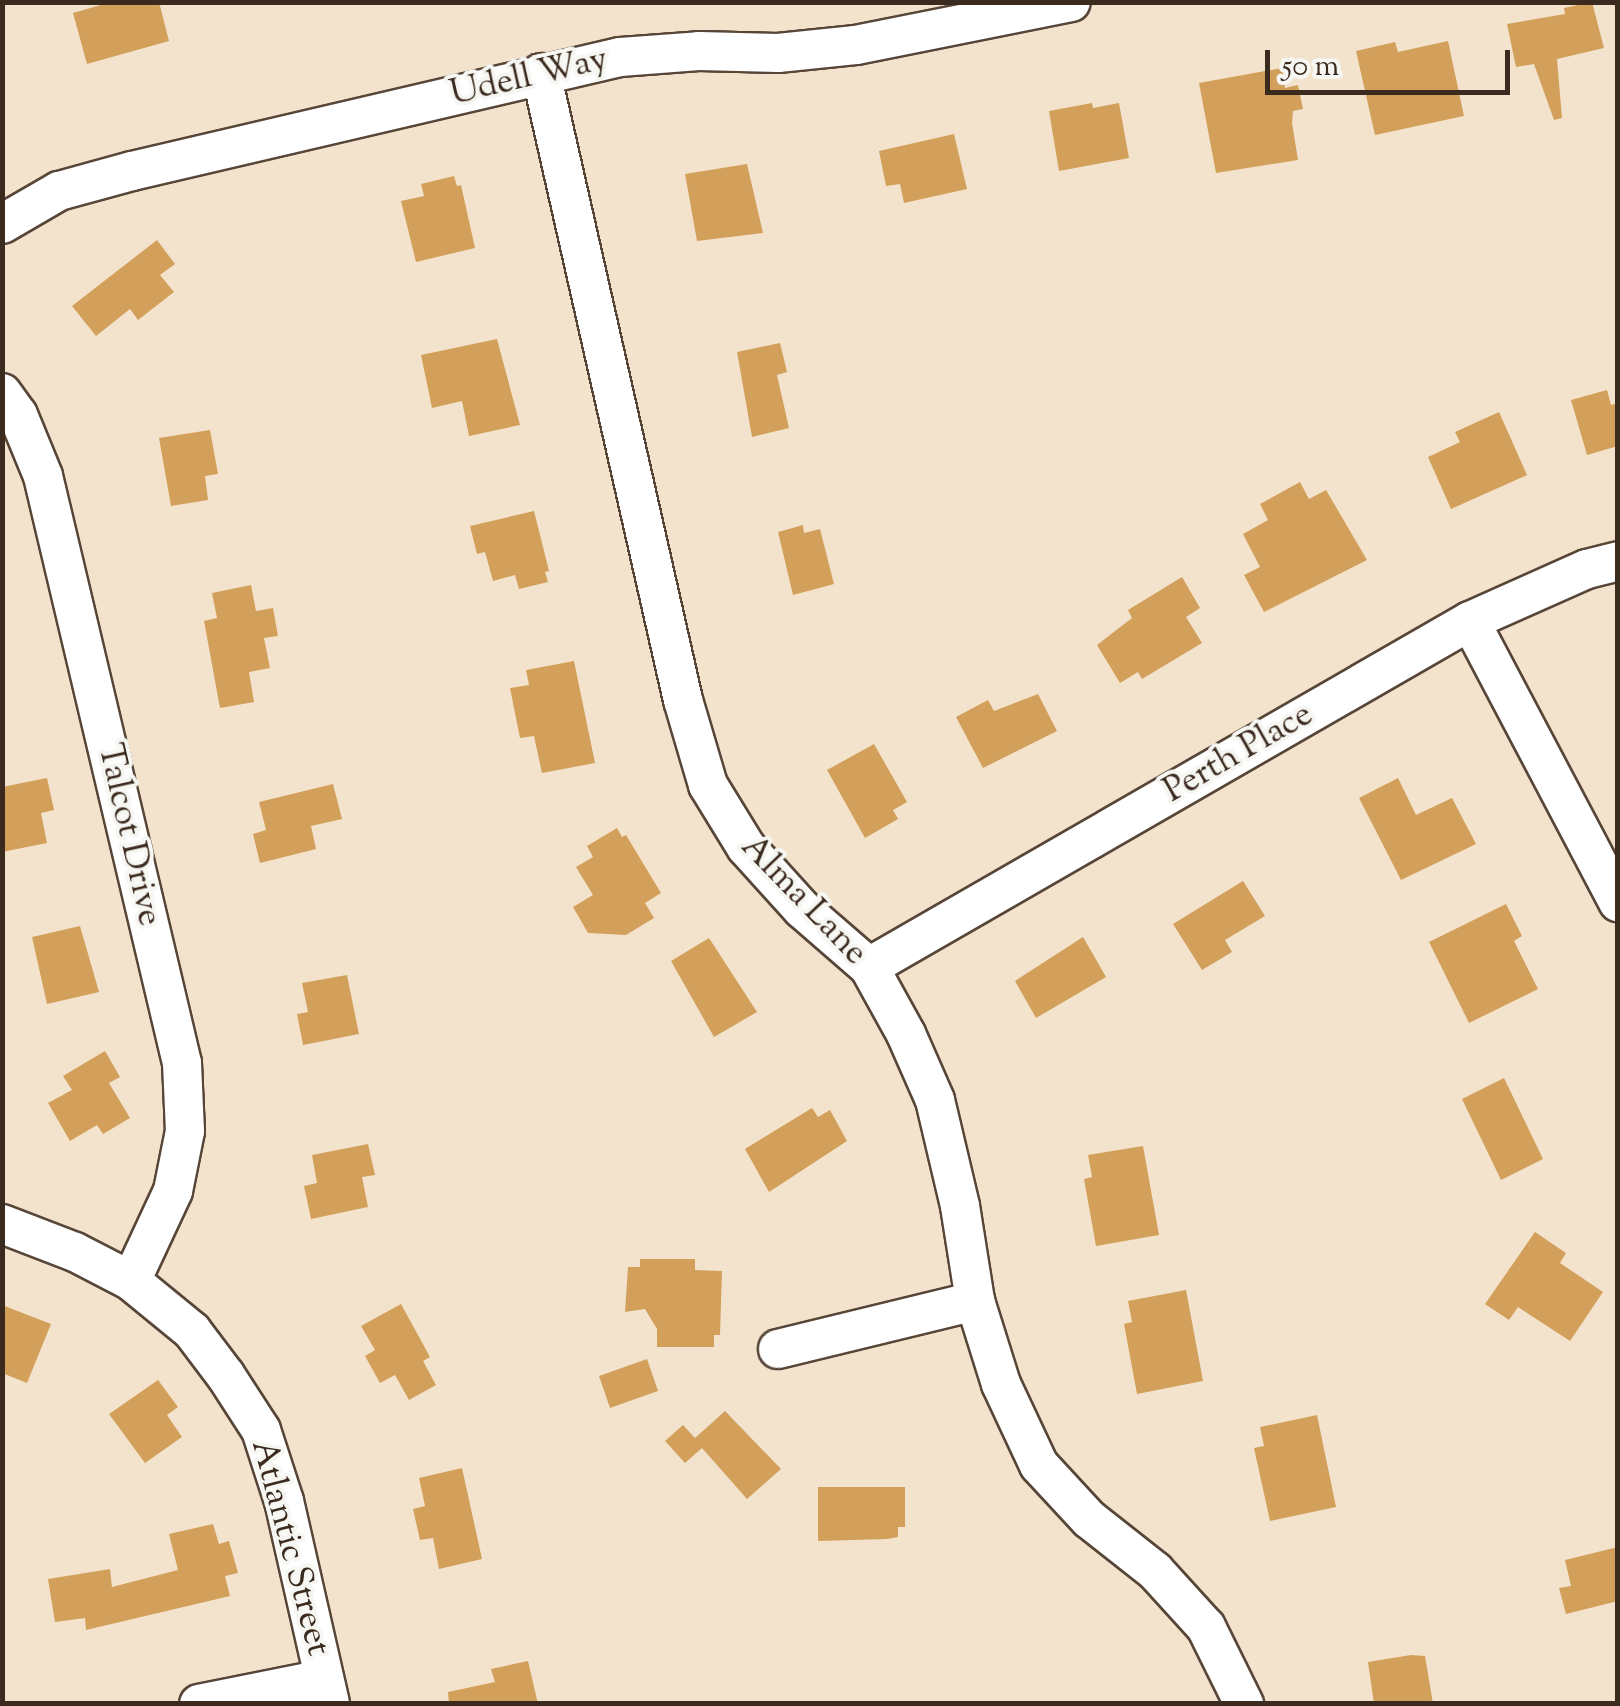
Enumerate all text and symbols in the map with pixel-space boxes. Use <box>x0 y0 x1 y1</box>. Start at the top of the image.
scale bar <box>1270 30 1515 92</box>
street label: Udell Way <box>446 39 612 117</box>
text: 50 m <box>1282 46 1339 89</box>
street label: Perth Place <box>1157 695 1321 813</box>
street label: Talcot Drive <box>87 740 169 930</box>
street label: Alma Lane <box>731 827 875 975</box>
street label: Atlantic Street <box>240 1436 338 1660</box>

